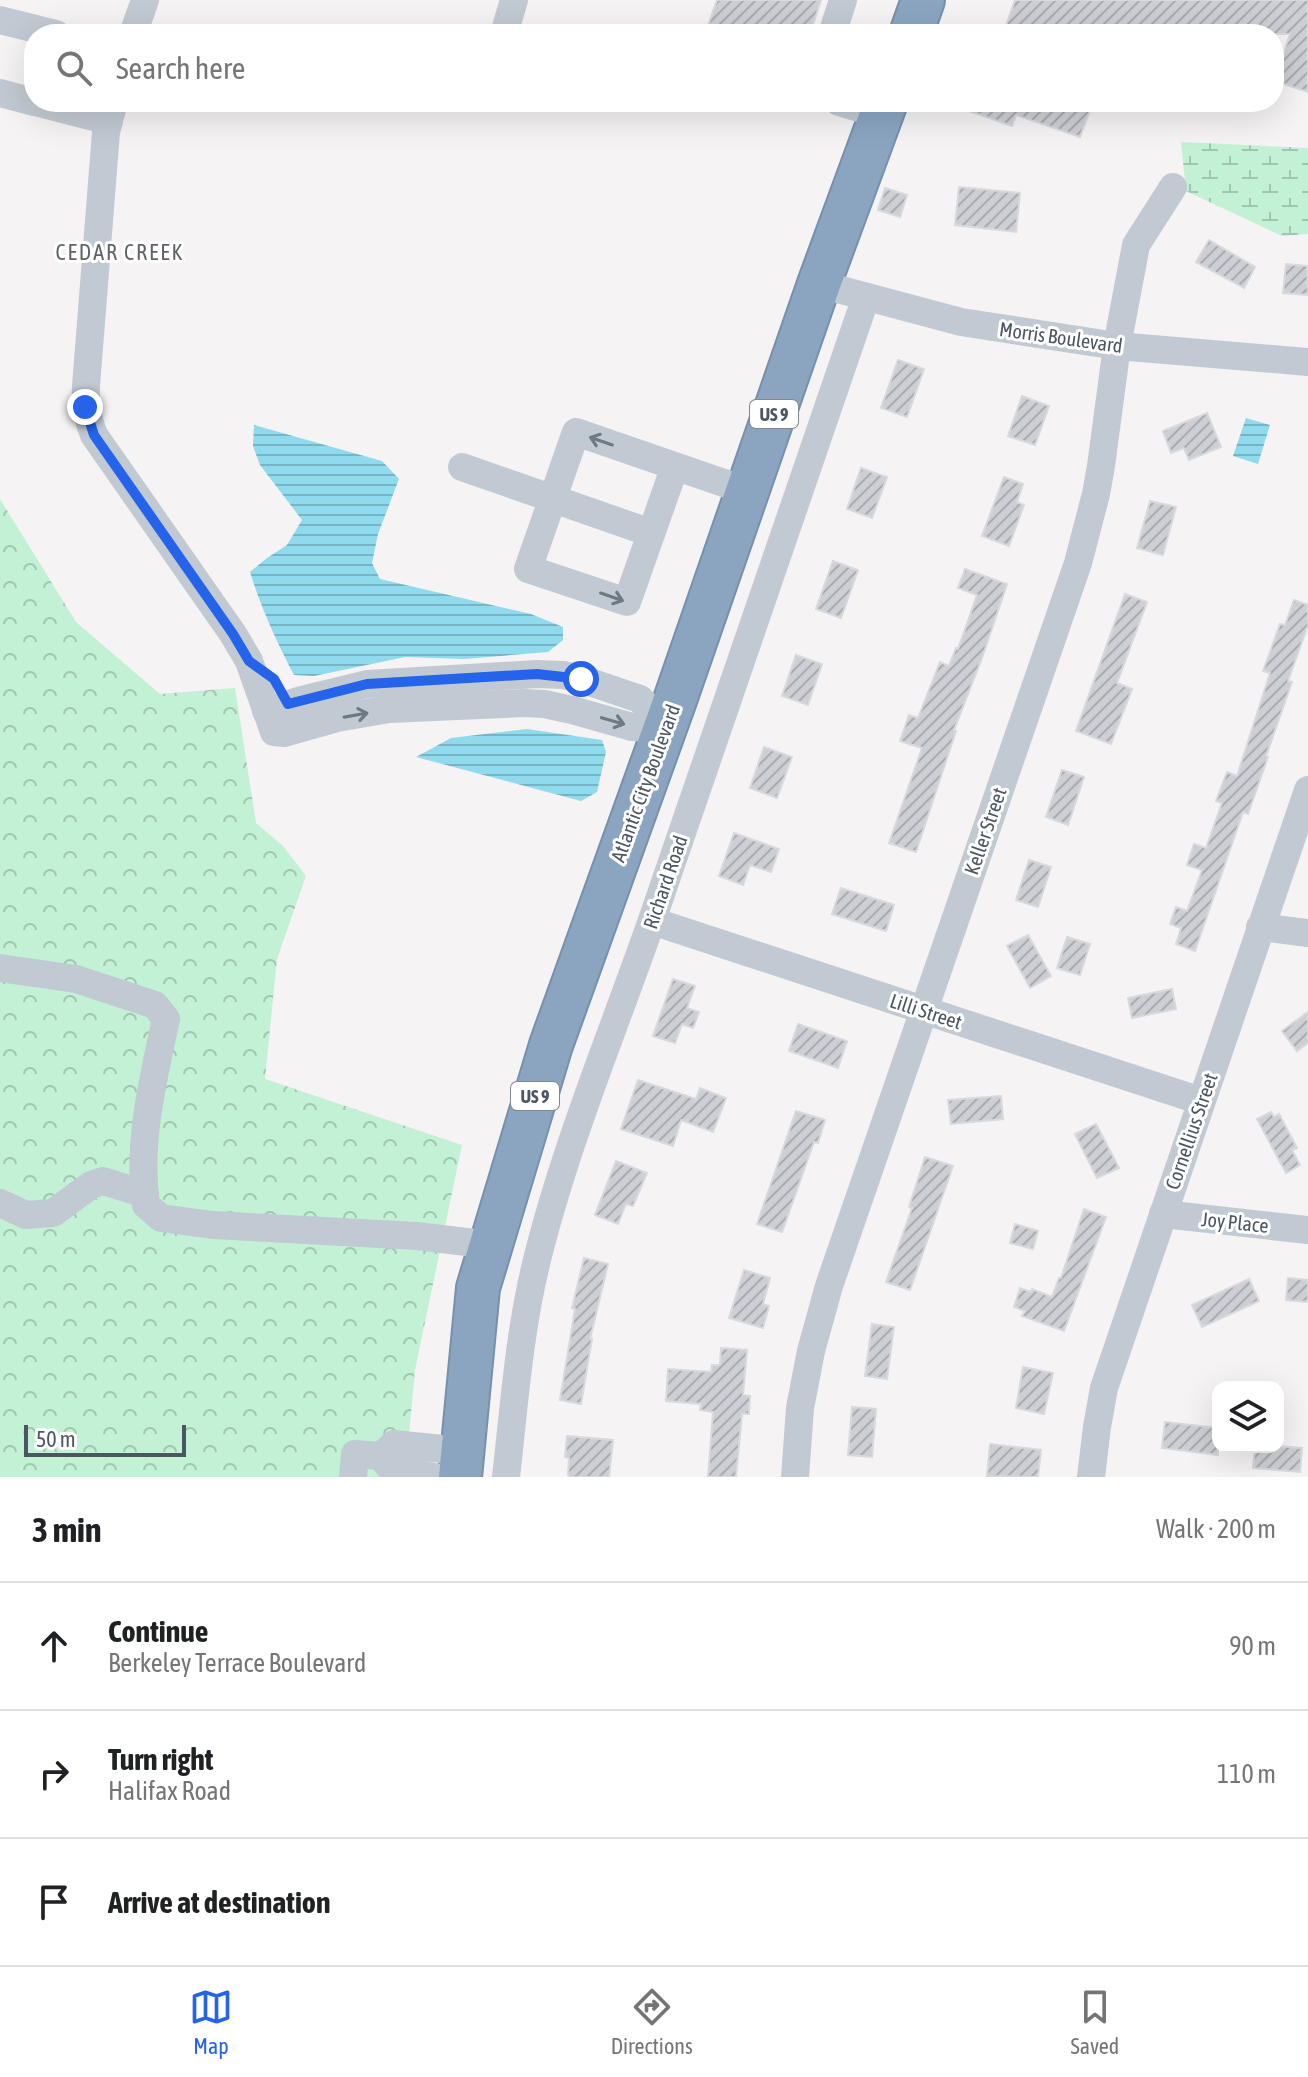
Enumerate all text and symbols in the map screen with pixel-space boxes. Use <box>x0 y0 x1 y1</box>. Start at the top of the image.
search box <box>24 24 1284 112</box>
icon: search <box>52 46 96 90</box>
text: Search here <box>116 51 245 85</box>
district label: CEDAR CREEK <box>56 239 184 265</box>
street label: Morris Boulevard <box>998 317 1124 357</box>
route end <box>67 389 103 425</box>
road number: US 9 <box>750 400 798 428</box>
one-way arrow <box>589 432 614 447</box>
one-way arrow <box>599 590 624 605</box>
route start <box>563 661 599 697</box>
street label: Atlantic City Boulevard <box>606 701 684 865</box>
one-way arrow <box>342 706 368 721</box>
one-way arrow <box>599 714 625 729</box>
street label: Keller Street <box>959 784 1011 878</box>
street label: Richard Road <box>638 832 692 932</box>
street label: Lilli Street <box>887 989 965 1033</box>
street label: Cornellius Street <box>1160 1070 1222 1192</box>
road number: US 9 <box>511 1082 559 1110</box>
street label: Joy Place <box>1200 1207 1270 1237</box>
map controls <box>1212 1381 1284 1453</box>
button: layers <box>1212 1381 1284 1453</box>
scale bar <box>24 1421 186 1457</box>
text: 50 m <box>36 1426 76 1452</box>
text: 3 min <box>32 1510 101 1549</box>
text: Walk · 200 m <box>1156 1514 1276 1544</box>
text: Continue <box>108 1614 208 1648</box>
icon: ahead <box>32 1624 76 1668</box>
text: 90 m <box>1229 1631 1276 1661</box>
text: Berkeley Terrace Boulevard <box>108 1648 366 1678</box>
text: Turn right <box>108 1742 214 1776</box>
icon: right <box>32 1752 76 1796</box>
text: 110 m <box>1217 1759 1276 1789</box>
text: Halifax Road <box>108 1776 231 1806</box>
icon: arrive <box>32 1880 76 1924</box>
text: Arrive at destination <box>108 1885 330 1919</box>
tab: Map <box>189 1985 233 2059</box>
tab: Directions <box>611 1985 693 2059</box>
tab: Saved <box>1070 1985 1119 2059</box>

